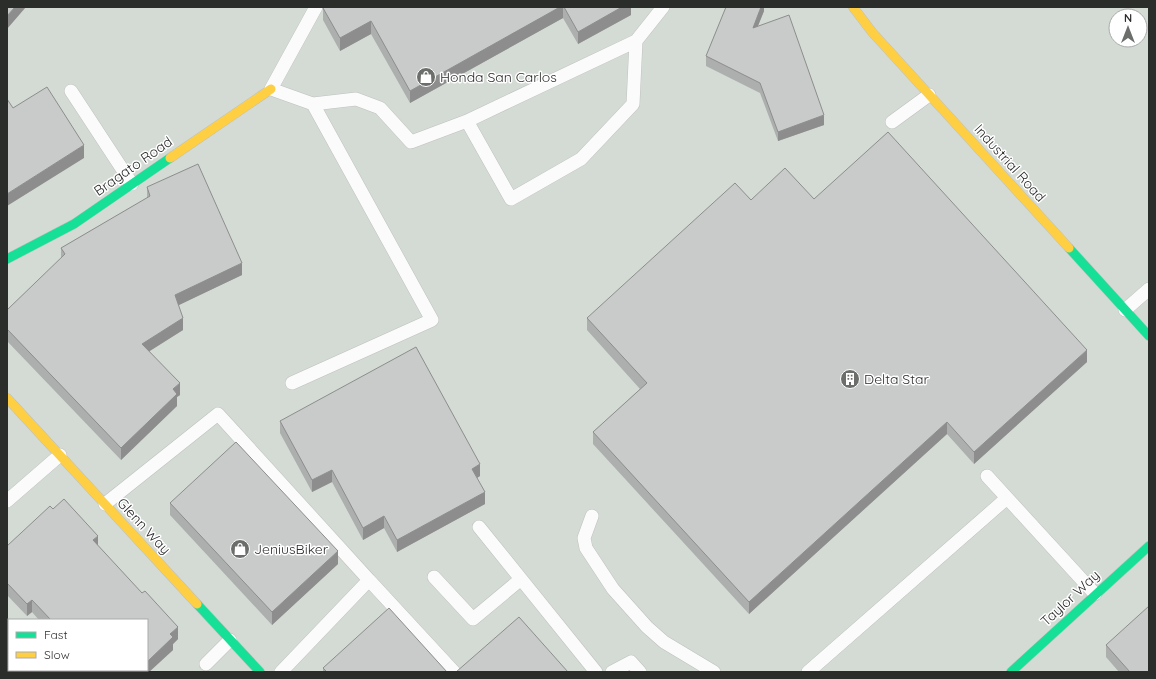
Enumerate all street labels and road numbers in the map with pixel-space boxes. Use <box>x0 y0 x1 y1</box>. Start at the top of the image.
street label: Industrial Road <box>970 120 1050 206</box>
street label: Bragato Road <box>90 132 176 200</box>
street label: Glenn Way <box>113 494 175 558</box>
street label: Taylor Way <box>1037 566 1103 630</box>

